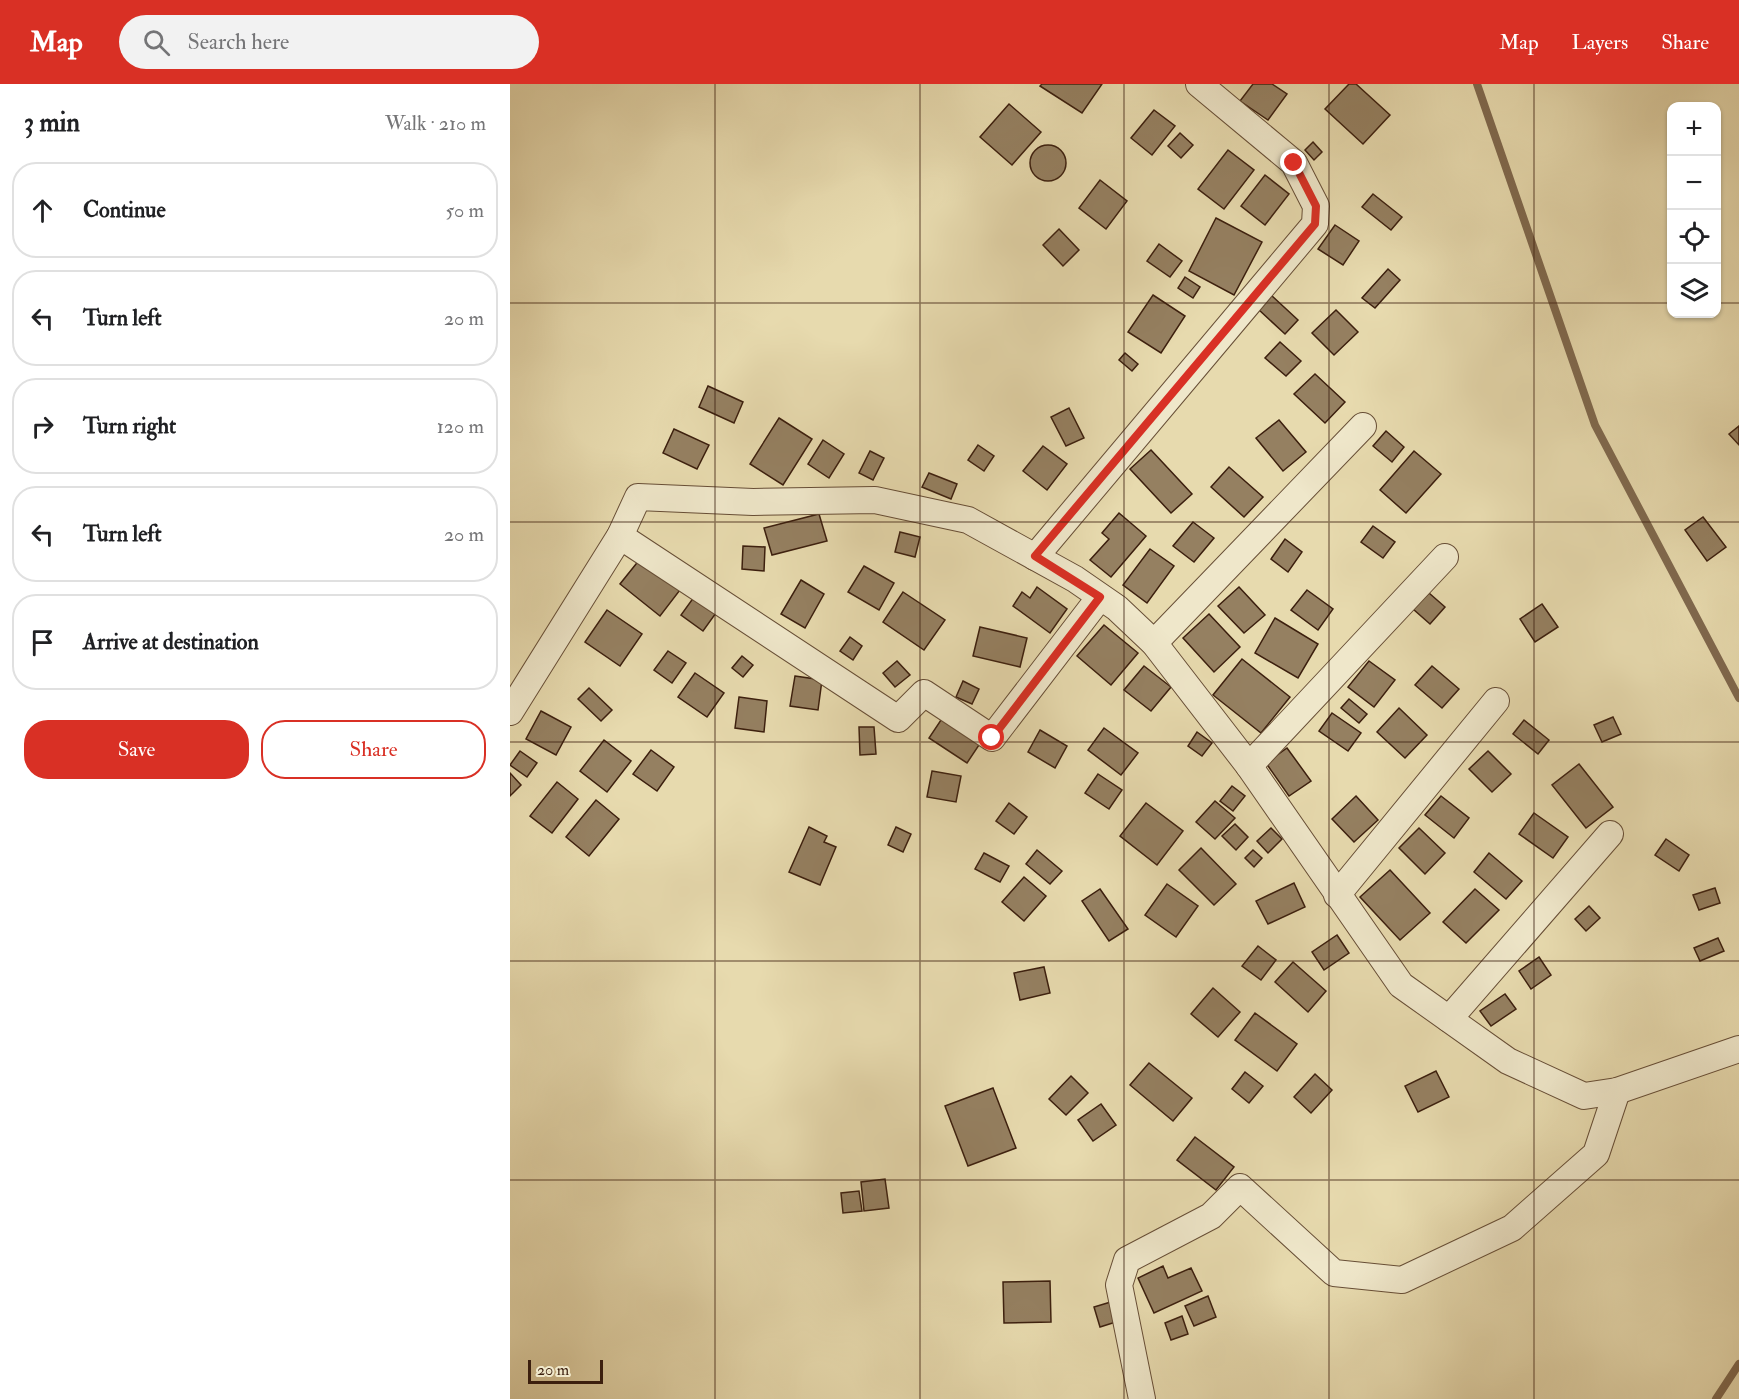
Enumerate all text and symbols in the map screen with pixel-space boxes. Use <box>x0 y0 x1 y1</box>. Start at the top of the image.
search box <box>119 15 539 69</box>
text: Map <box>30 25 83 60</box>
icon: search <box>140 26 173 59</box>
text: Search here <box>188 28 289 56</box>
text: Map <box>1499 29 1539 56</box>
text: Layers <box>1572 29 1628 56</box>
text: Share <box>1661 29 1709 56</box>
map controls <box>1667 102 1721 318</box>
button: + <box>1667 102 1721 156</box>
text: 3 min <box>24 107 80 139</box>
text: Walk · 210 m <box>385 111 486 136</box>
route end <box>1280 149 1306 175</box>
button: − <box>1667 156 1721 210</box>
icon: ahead <box>26 194 59 227</box>
text: Continue <box>83 196 166 224</box>
text: 50 m <box>445 198 484 223</box>
button: locate <box>1667 210 1721 264</box>
button: layers <box>1667 264 1721 318</box>
icon: left <box>26 302 59 335</box>
text: Turn left <box>83 304 162 332</box>
text: 20 m <box>444 306 484 331</box>
icon: right <box>26 410 59 443</box>
text: Turn right <box>83 412 176 440</box>
text: 120 m <box>437 414 484 439</box>
icon: left <box>26 518 59 551</box>
text: Turn left <box>83 520 162 548</box>
text: 20 m <box>444 522 484 547</box>
icon: arrive <box>26 626 59 659</box>
text: Arrive at destination <box>83 628 259 656</box>
button: Save <box>24 720 249 779</box>
button: Share <box>261 720 486 779</box>
route start <box>978 724 1004 750</box>
scale bar <box>528 1357 603 1384</box>
text: 20 m <box>537 1360 569 1380</box>

